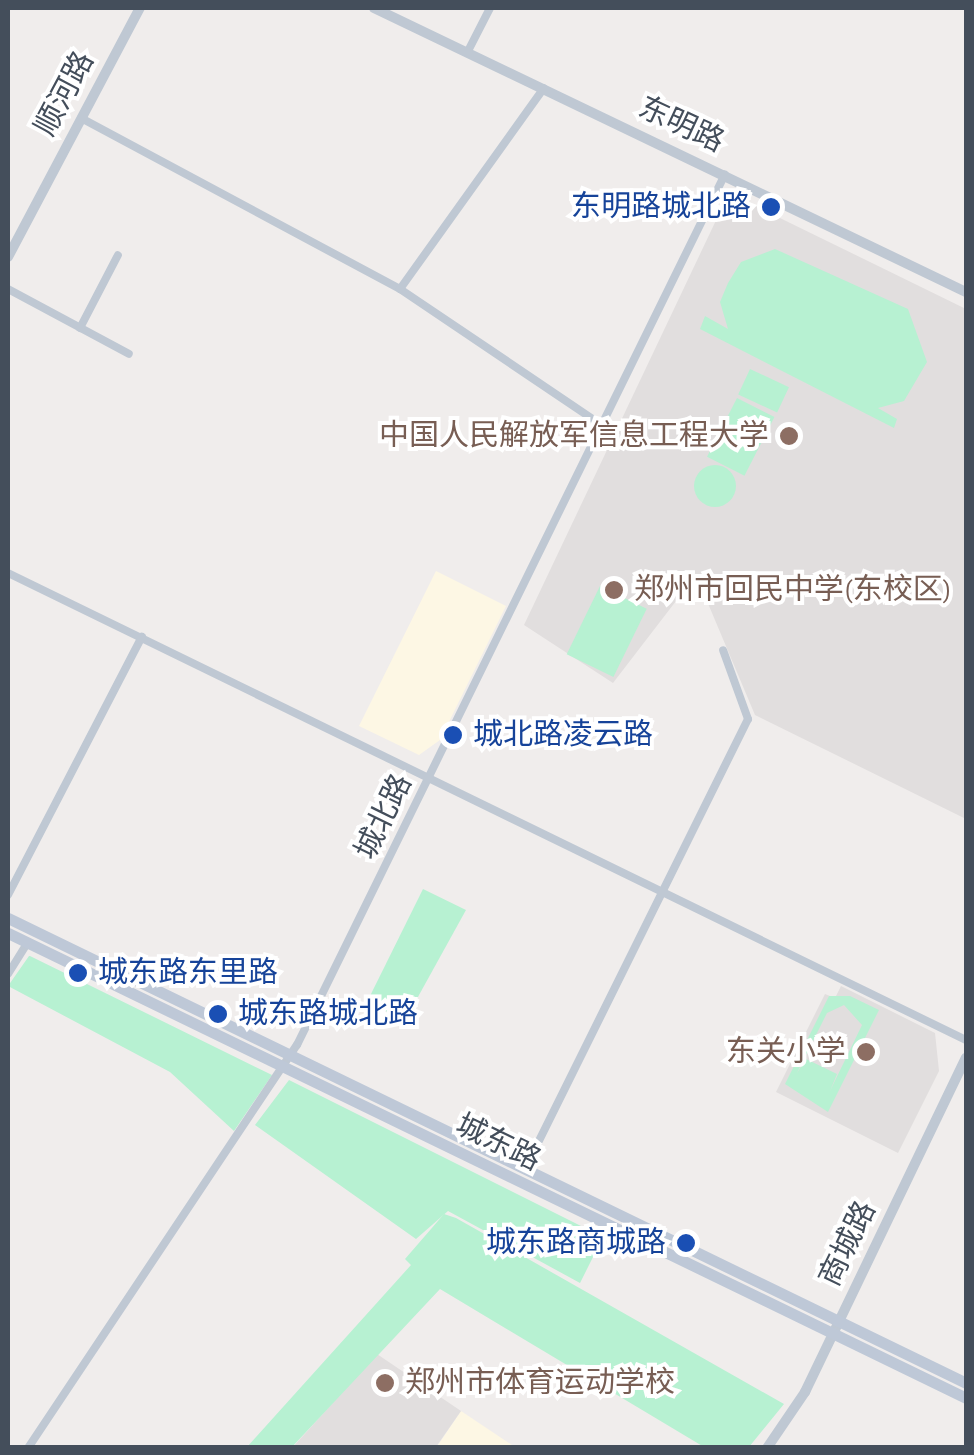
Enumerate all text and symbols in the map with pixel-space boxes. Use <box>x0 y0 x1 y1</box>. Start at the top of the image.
street label: 顺河路 <box>28 46 102 142</box>
street label: 东明路 <box>633 90 729 160</box>
place label: 东明路城北路 <box>571 189 751 225</box>
marker: 东明路城北路 <box>760 196 782 218</box>
place label: 中国人民解放军信息工程大学 <box>379 418 769 454</box>
marker: 中国人民解放军信息工程大学 <box>778 425 800 447</box>
place label: 郑州市回民中学(东校区) <box>634 572 952 608</box>
marker: 郑州市回民中学(东校区) <box>603 579 625 601</box>
place label: 城北路凌云路 <box>473 717 653 753</box>
marker: 城北路凌云路 <box>442 724 464 746</box>
street label: 城北路 <box>348 769 420 865</box>
place label: 城东路东里路 <box>98 955 278 991</box>
marker: 城东路东里路 <box>67 962 89 984</box>
place label: 城东路城北路 <box>238 996 418 1032</box>
marker: 城东路城北路 <box>207 1003 229 1025</box>
place label: 东关小学 <box>726 1034 846 1070</box>
marker: 东关小学 <box>855 1041 877 1063</box>
street label: 城东路 <box>450 1107 546 1179</box>
street label: 商城路 <box>812 1196 884 1292</box>
place label: 城东路商城路 <box>486 1225 666 1261</box>
marker: 城东路商城路 <box>675 1232 697 1254</box>
place label: 郑州市体育运动学校 <box>405 1365 675 1401</box>
marker: 郑州市体育运动学校 <box>374 1372 396 1394</box>

